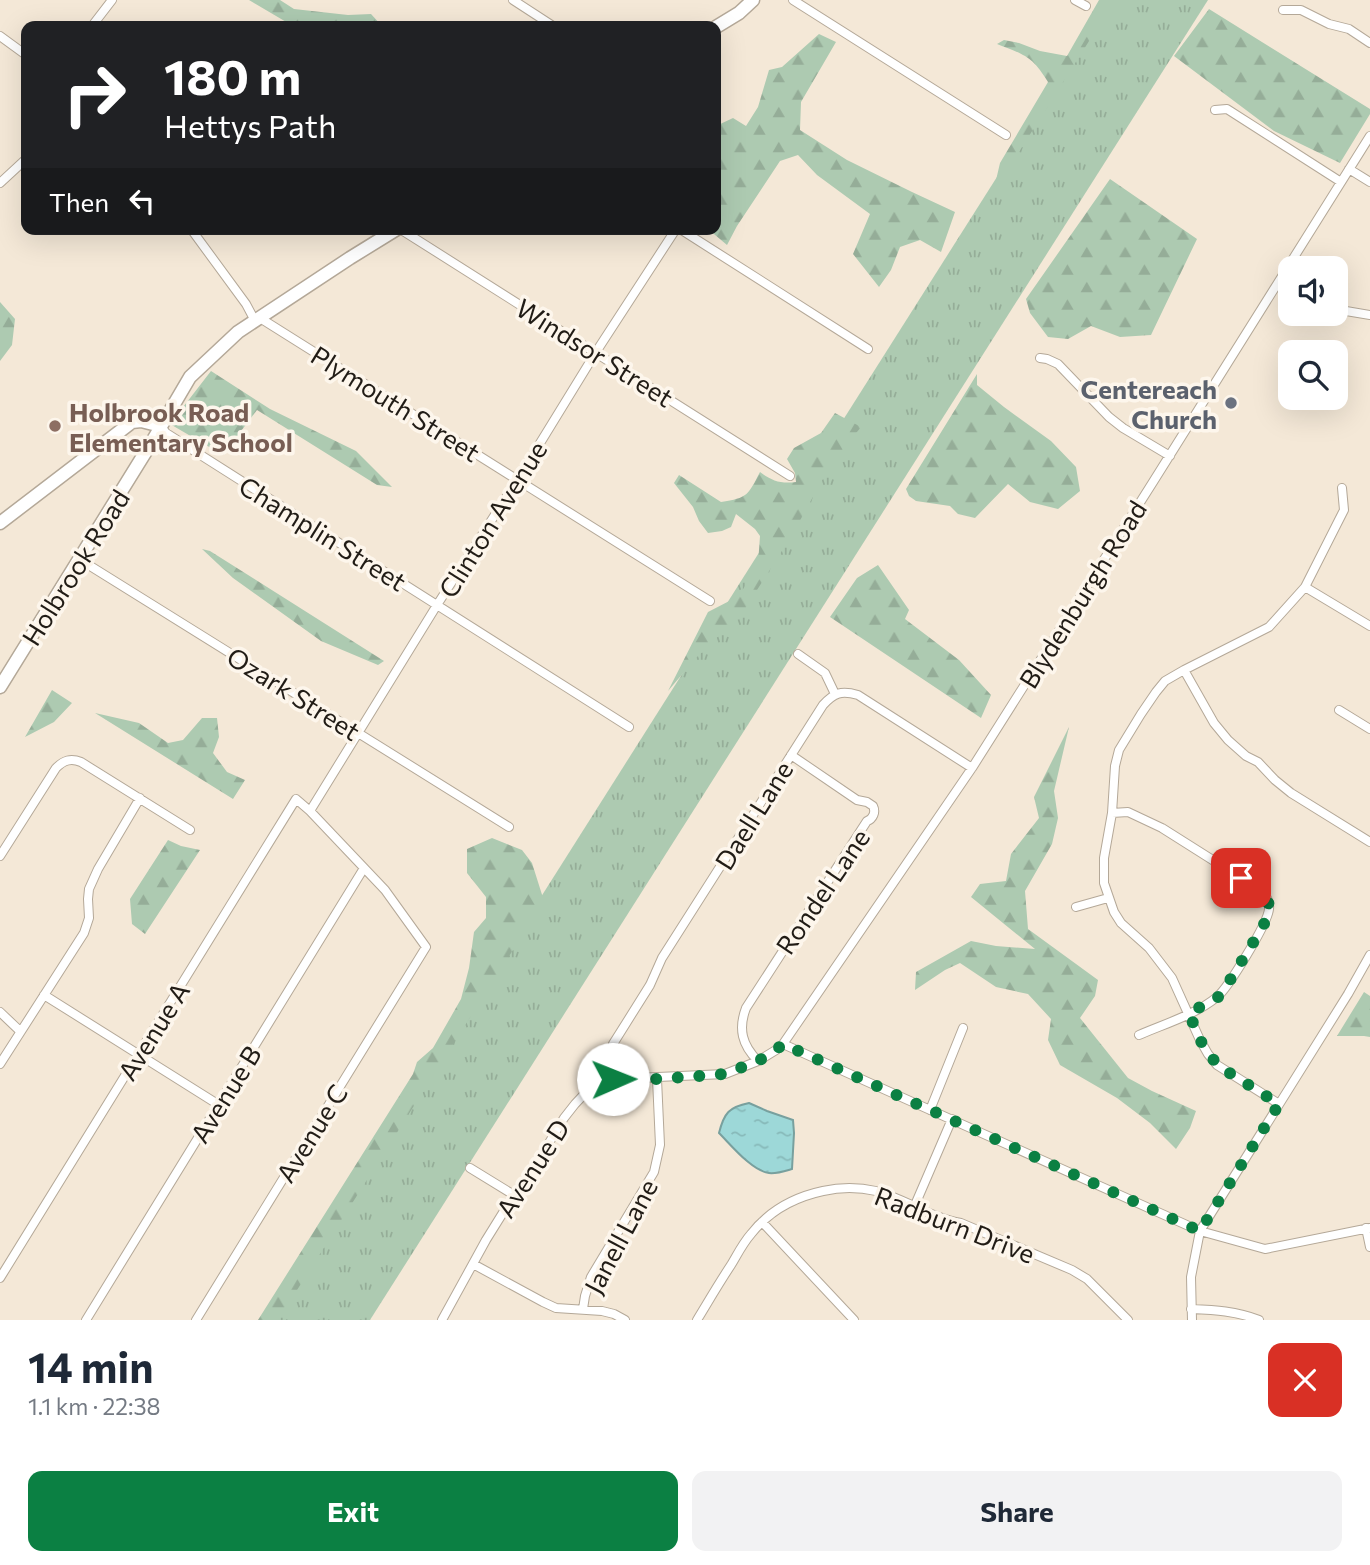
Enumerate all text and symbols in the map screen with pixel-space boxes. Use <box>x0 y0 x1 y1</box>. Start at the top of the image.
text: 180 m <box>164 45 301 105</box>
icon: right <box>49 49 140 140</box>
text: Hettys Path <box>164 105 336 145</box>
icon: left <box>123 182 161 220</box>
text: Then <box>49 186 109 217</box>
map controls <box>1278 256 1348 410</box>
button: sound <box>1278 256 1348 326</box>
street label: Windsor Street <box>511 291 679 413</box>
street label: Plymouth Street <box>306 339 486 467</box>
button: search <box>1278 340 1348 410</box>
place label: Centereach Church <box>1081 373 1217 434</box>
marker: Centereach Church <box>1223 395 1239 411</box>
place label: Holbrook Road Elementary School <box>69 396 293 457</box>
marker: Holbrook Road Elementary School <box>47 418 63 434</box>
street label: Clinton Avenue <box>432 435 552 603</box>
street label: Champlin Street <box>234 469 412 597</box>
street label: Holbrook Road <box>15 483 135 651</box>
street label: Blydenburgh Road <box>1012 495 1152 693</box>
street label: Ozark Street <box>222 640 366 746</box>
street label: Daell Lane <box>708 755 798 875</box>
street label: Rondel Lane <box>769 822 875 960</box>
pin <box>1211 848 1271 908</box>
icon: arrive <box>1222 859 1260 897</box>
street label: Avenue A <box>111 976 195 1086</box>
street label: Avenue B <box>183 1040 267 1148</box>
position arrow <box>576 1042 650 1116</box>
street label: Avenue C <box>269 1078 353 1188</box>
street label: Avenue D <box>489 1113 575 1223</box>
street label: Janell Lane <box>577 1174 663 1298</box>
street label: Radburn Drive <box>871 1179 1039 1269</box>
text: 14 min <box>28 1340 153 1392</box>
button: close <box>1268 1343 1342 1417</box>
text: 1.1 km · 22:38 <box>28 1392 161 1420</box>
button: Exit <box>28 1471 678 1551</box>
button: Share <box>692 1471 1342 1551</box>

